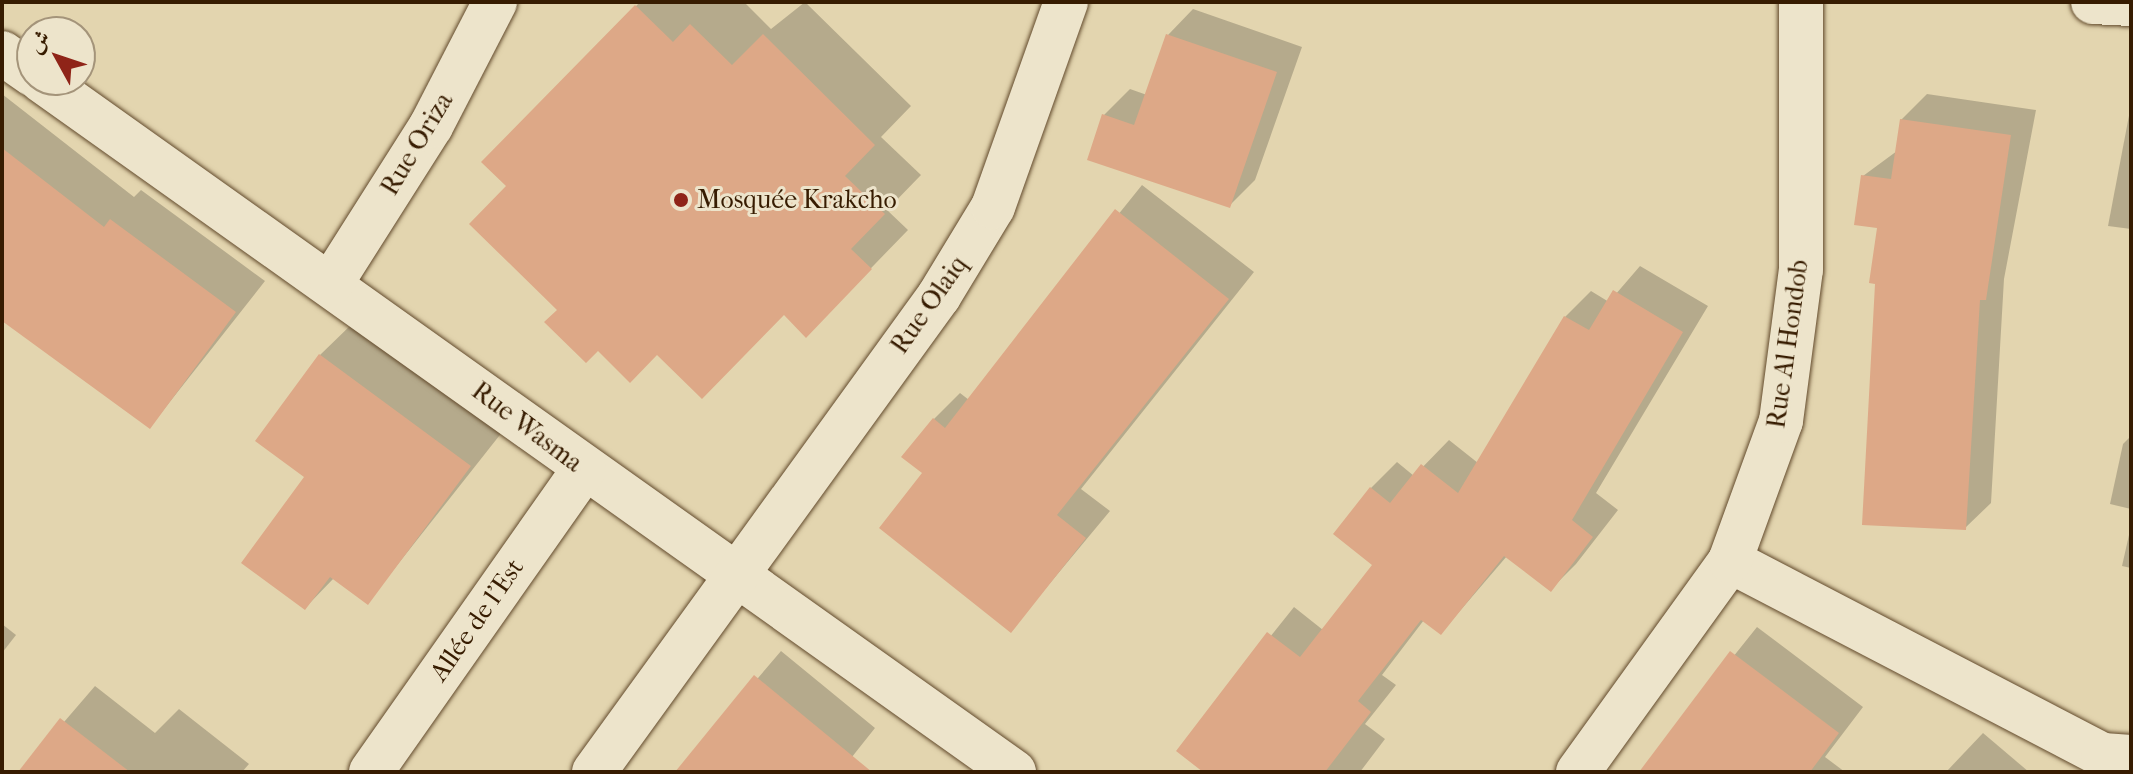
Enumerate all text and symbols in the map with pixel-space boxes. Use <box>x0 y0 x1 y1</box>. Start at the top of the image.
north arrow <box>16 16 96 96</box>
text: ش <box>22 25 56 59</box>
street label: Rue Oriza <box>374 87 460 201</box>
place label: Mosquée Krakcho <box>697 184 897 216</box>
marker: Mosquée Krakcho <box>672 191 690 209</box>
street label: Rue Olaiq <box>884 250 974 360</box>
street label: Rue Al Hondob <box>1761 258 1815 430</box>
street label: Rue Wasma <box>466 375 588 479</box>
street label: Allée de l'Est <box>423 553 531 687</box>

